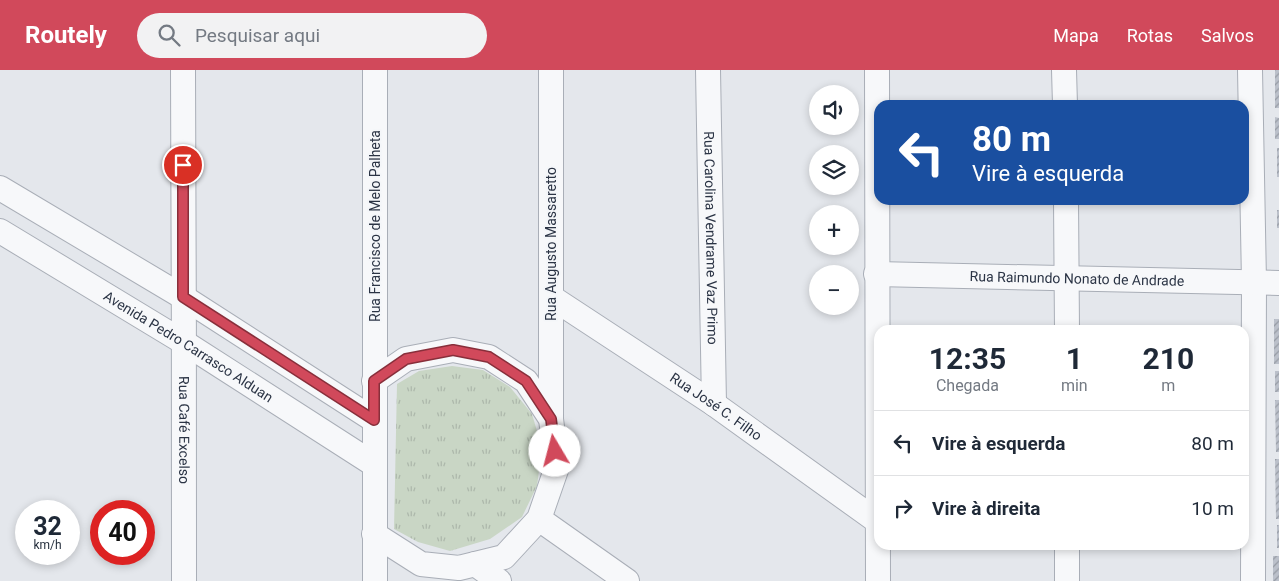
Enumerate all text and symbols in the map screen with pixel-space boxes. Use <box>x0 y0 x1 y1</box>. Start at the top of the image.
search box <box>137 13 487 58</box>
text: Routely <box>25 21 107 49</box>
icon: search <box>155 21 183 49</box>
text: Pesquisar aqui <box>195 24 320 47</box>
text: Mapa <box>1053 25 1099 46</box>
text: Rotas <box>1127 25 1173 46</box>
text: Salvos <box>1201 25 1254 46</box>
map controls <box>809 85 859 315</box>
button: sound <box>809 85 859 135</box>
text: 80 m <box>972 119 1051 160</box>
icon: left <box>889 120 954 185</box>
street label: Rua Francisco de Melo Palheta <box>367 130 383 322</box>
street label: Rua Carolina Vendrame Vaz Primo <box>701 131 721 345</box>
pin <box>162 144 204 186</box>
button: layers <box>809 145 859 195</box>
icon: arrive <box>169 151 197 179</box>
text: Vire à esquerda <box>972 161 1124 186</box>
street label: Rua Augusto Massaretto <box>543 167 559 321</box>
button: + <box>809 205 859 255</box>
button: − <box>809 265 859 315</box>
street label: Rua Raimundo Nonato de Andrade <box>970 268 1184 289</box>
street label: Avenida Pedro Carrasco Alduan <box>101 288 276 405</box>
text: 12:35 <box>929 341 1006 376</box>
text: 1 <box>1066 341 1083 376</box>
text: 210 <box>1143 341 1194 376</box>
street label: Rua José C. Filho <box>667 369 765 444</box>
street label: Rua Café Excelso <box>176 376 192 484</box>
text: Chegada <box>936 376 999 395</box>
text: min <box>1061 376 1088 395</box>
text: m <box>1161 376 1175 395</box>
position arrow <box>528 424 580 476</box>
icon: left <box>889 429 917 457</box>
text: Vire à esquerda <box>932 432 1065 455</box>
text: 80 m <box>1191 432 1234 455</box>
icon: right <box>889 494 917 522</box>
text: Vire à direita <box>932 497 1041 520</box>
text: 10 m <box>1191 497 1234 520</box>
speed limit sign: 40 <box>90 500 155 565</box>
text: 32 <box>33 512 62 541</box>
text: km/h <box>33 538 62 552</box>

